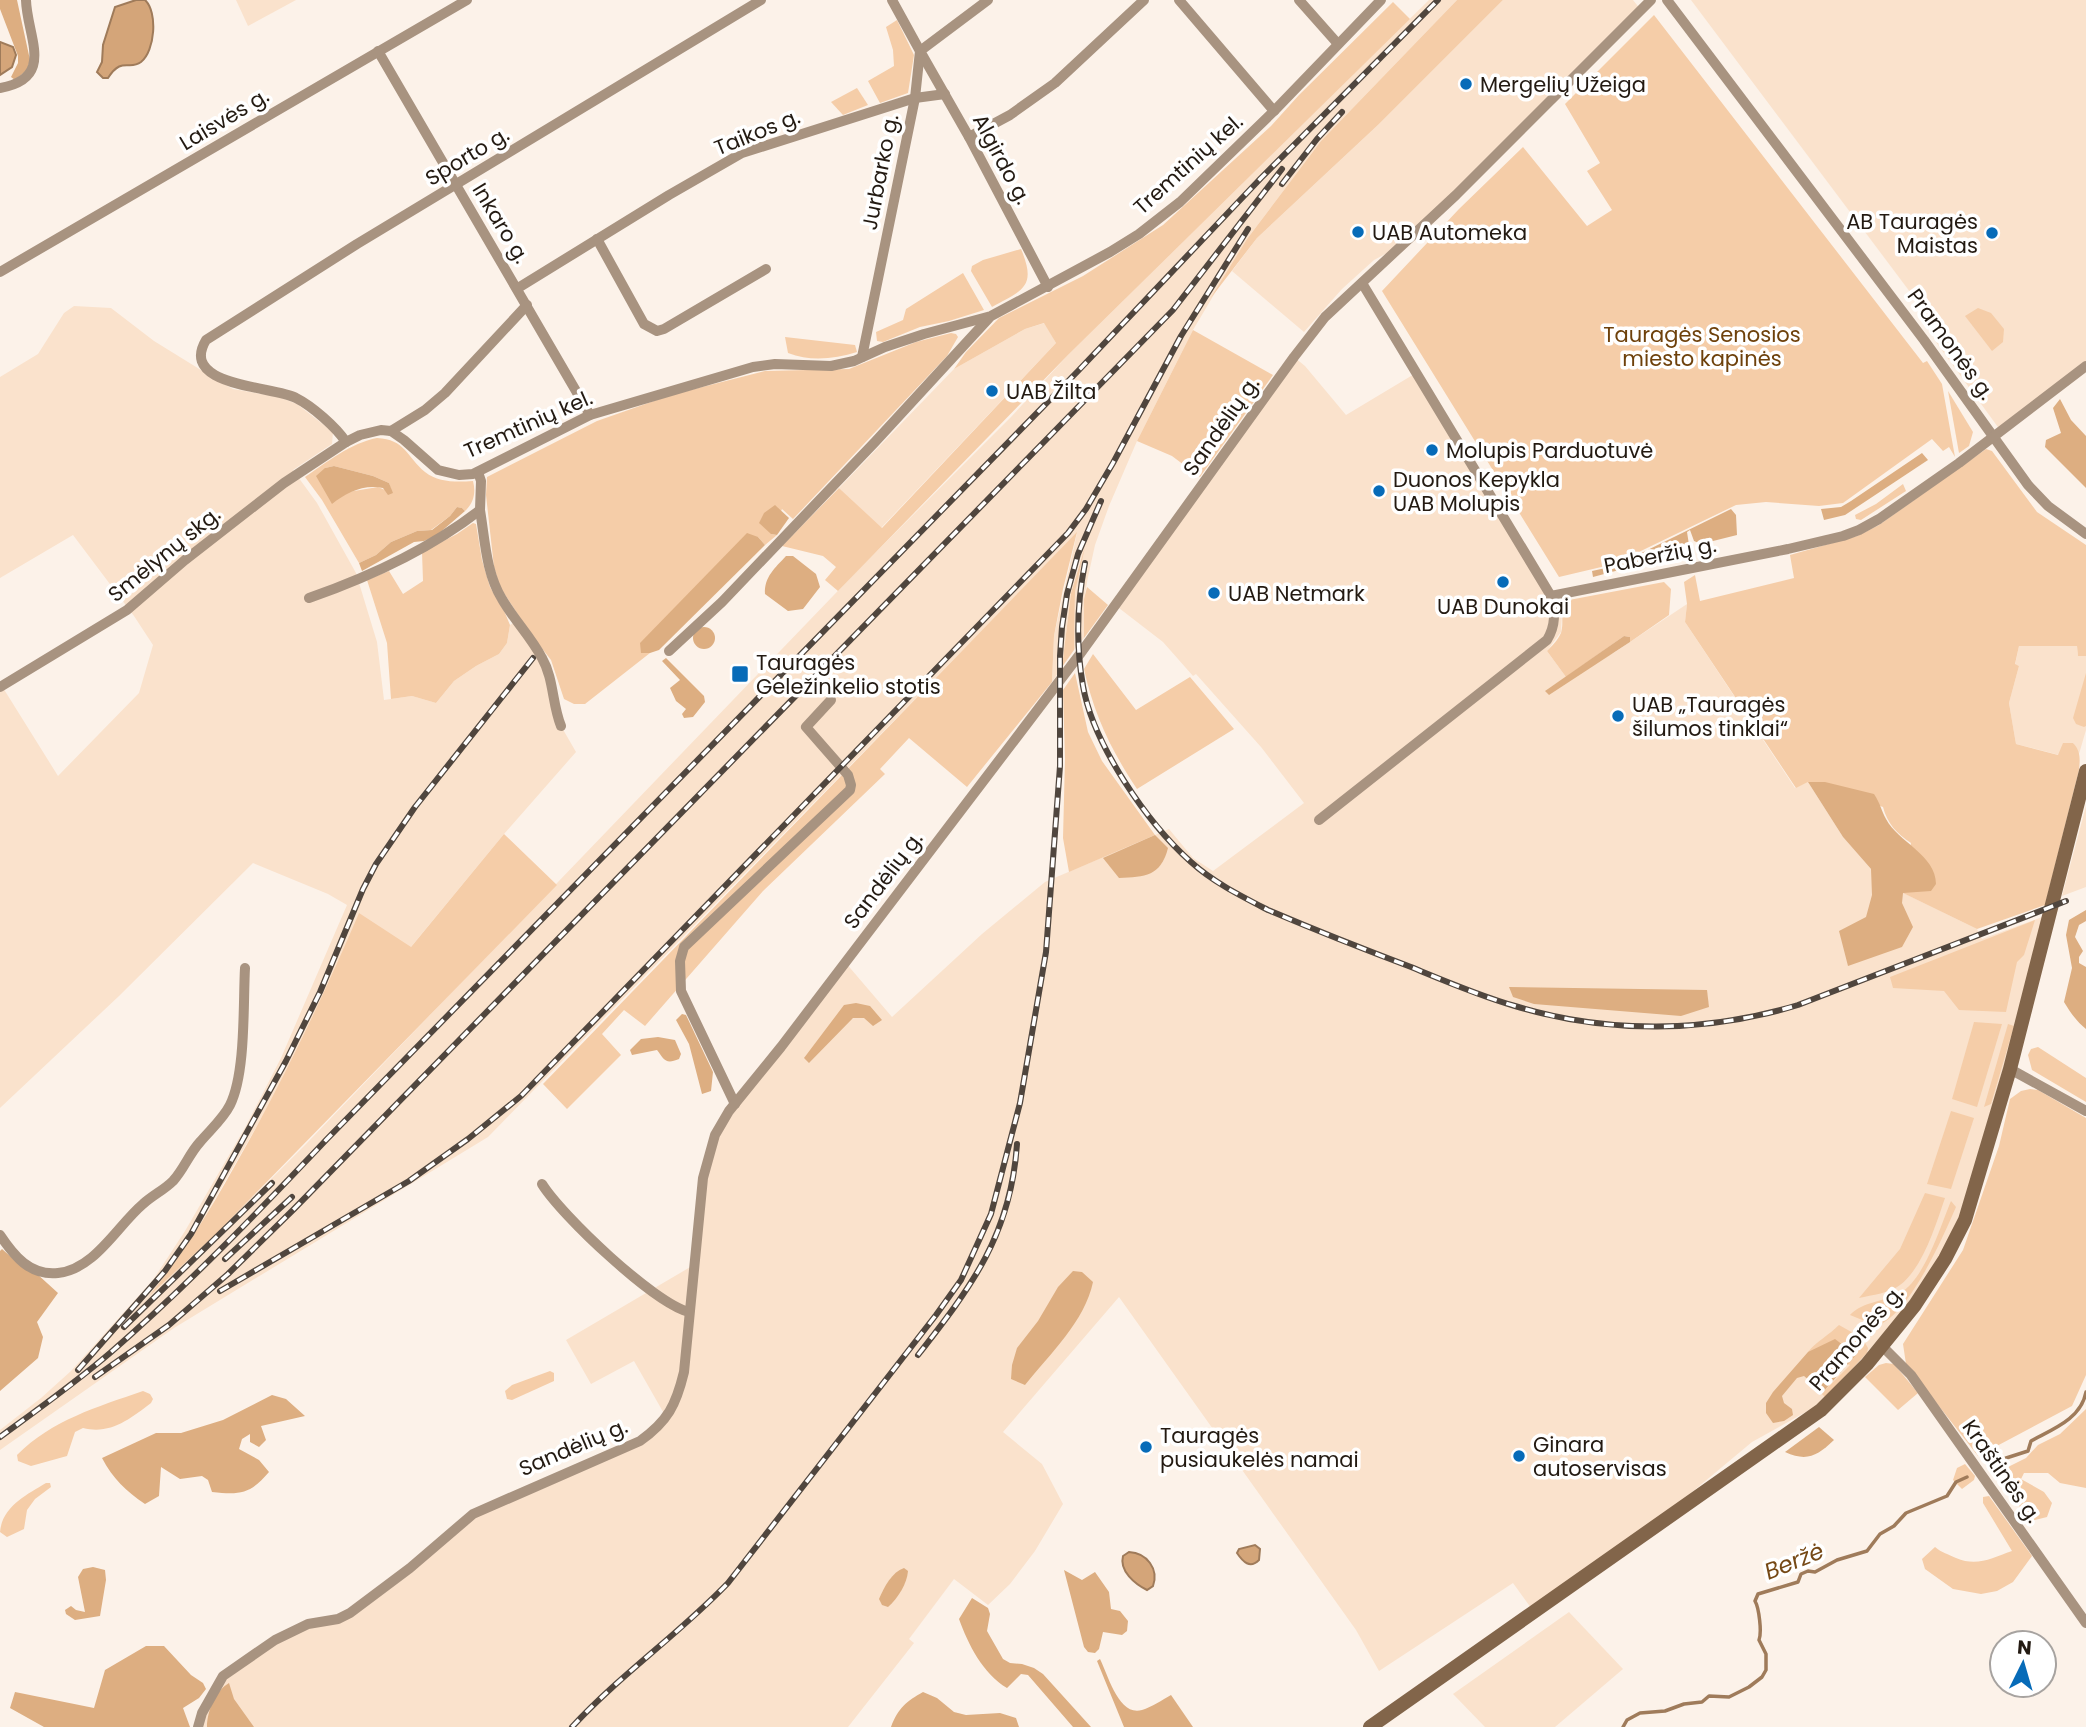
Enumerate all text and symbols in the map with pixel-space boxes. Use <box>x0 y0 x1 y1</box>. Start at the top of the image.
place label: Mergelių Užeiga <box>1480 70 1646 99</box>
marker: Mergelių Užeiga <box>1458 76 1474 92</box>
street label: Laisvės g. <box>174 81 274 157</box>
street label: Taikos g. <box>710 102 804 162</box>
street label: Tremtinių kel. <box>1127 107 1249 221</box>
street label: Algirdo g. <box>966 109 1038 209</box>
street label: Jurbarko g. <box>855 112 905 232</box>
street label: Sporto g. <box>420 120 514 192</box>
street label: Inkaro g. <box>466 177 536 269</box>
place label: AB Tauragės Maistas <box>1846 207 1978 260</box>
place label: UAB Automeka <box>1372 218 1527 247</box>
marker: UAB Automeka <box>1350 224 1366 240</box>
marker: AB Tauragės Maistas <box>1984 225 2000 241</box>
street label: Pramonės g. <box>1901 283 2001 405</box>
park label: Tauragės Senosios miesto kapinės <box>1603 320 1801 373</box>
street label: Sandėlių g. <box>1176 371 1266 481</box>
place label: UAB Žilta <box>1006 377 1096 406</box>
street label: Tremtinių kel. <box>459 383 597 465</box>
marker: UAB Žilta <box>984 383 1000 399</box>
place label: Molupis Parduotuvė <box>1446 436 1653 465</box>
marker: Molupis Parduotuvė <box>1424 442 1440 458</box>
place label: Duonos Kepykla UAB Molupis <box>1393 465 1560 518</box>
marker: Duonos Kepykla UAB Molupis <box>1371 483 1387 499</box>
street label: Smėlynų skg. <box>102 500 226 608</box>
street label: Paberžių g. <box>1601 530 1719 580</box>
marker: UAB Dunokai <box>1495 574 1511 590</box>
place label: UAB Netmark <box>1228 579 1365 608</box>
marker: UAB Netmark <box>1206 585 1222 601</box>
place label: UAB Dunokai <box>1437 592 1569 621</box>
place label: Tauragės Geležinkelio stotis <box>756 648 941 701</box>
marker: Tauragės Geležinkelio stotis <box>730 664 750 684</box>
place label: UAB „Tauragės šilumos tinklai“ <box>1632 690 1788 743</box>
marker: UAB „Tauragės šilumos tinklai“ <box>1610 708 1626 724</box>
street label: Sandėlių g. <box>837 825 929 935</box>
street label: Pramonės g. <box>1802 1279 1910 1397</box>
street label: Sandėlių g. <box>514 1411 632 1483</box>
street label: Kraštinės g. <box>1956 1414 2048 1528</box>
place label: Tauragės pusiaukelės namai <box>1160 1421 1359 1474</box>
place label: Ginara autoservisas <box>1533 1430 1667 1483</box>
marker: Tauragės pusiaukelės namai <box>1138 1439 1154 1455</box>
marker: Ginara autoservisas <box>1511 1448 1527 1464</box>
water label: Beržė <box>1759 1535 1829 1587</box>
north arrow <box>1988 1629 2058 1699</box>
text: N <box>2016 1633 2033 1662</box>

